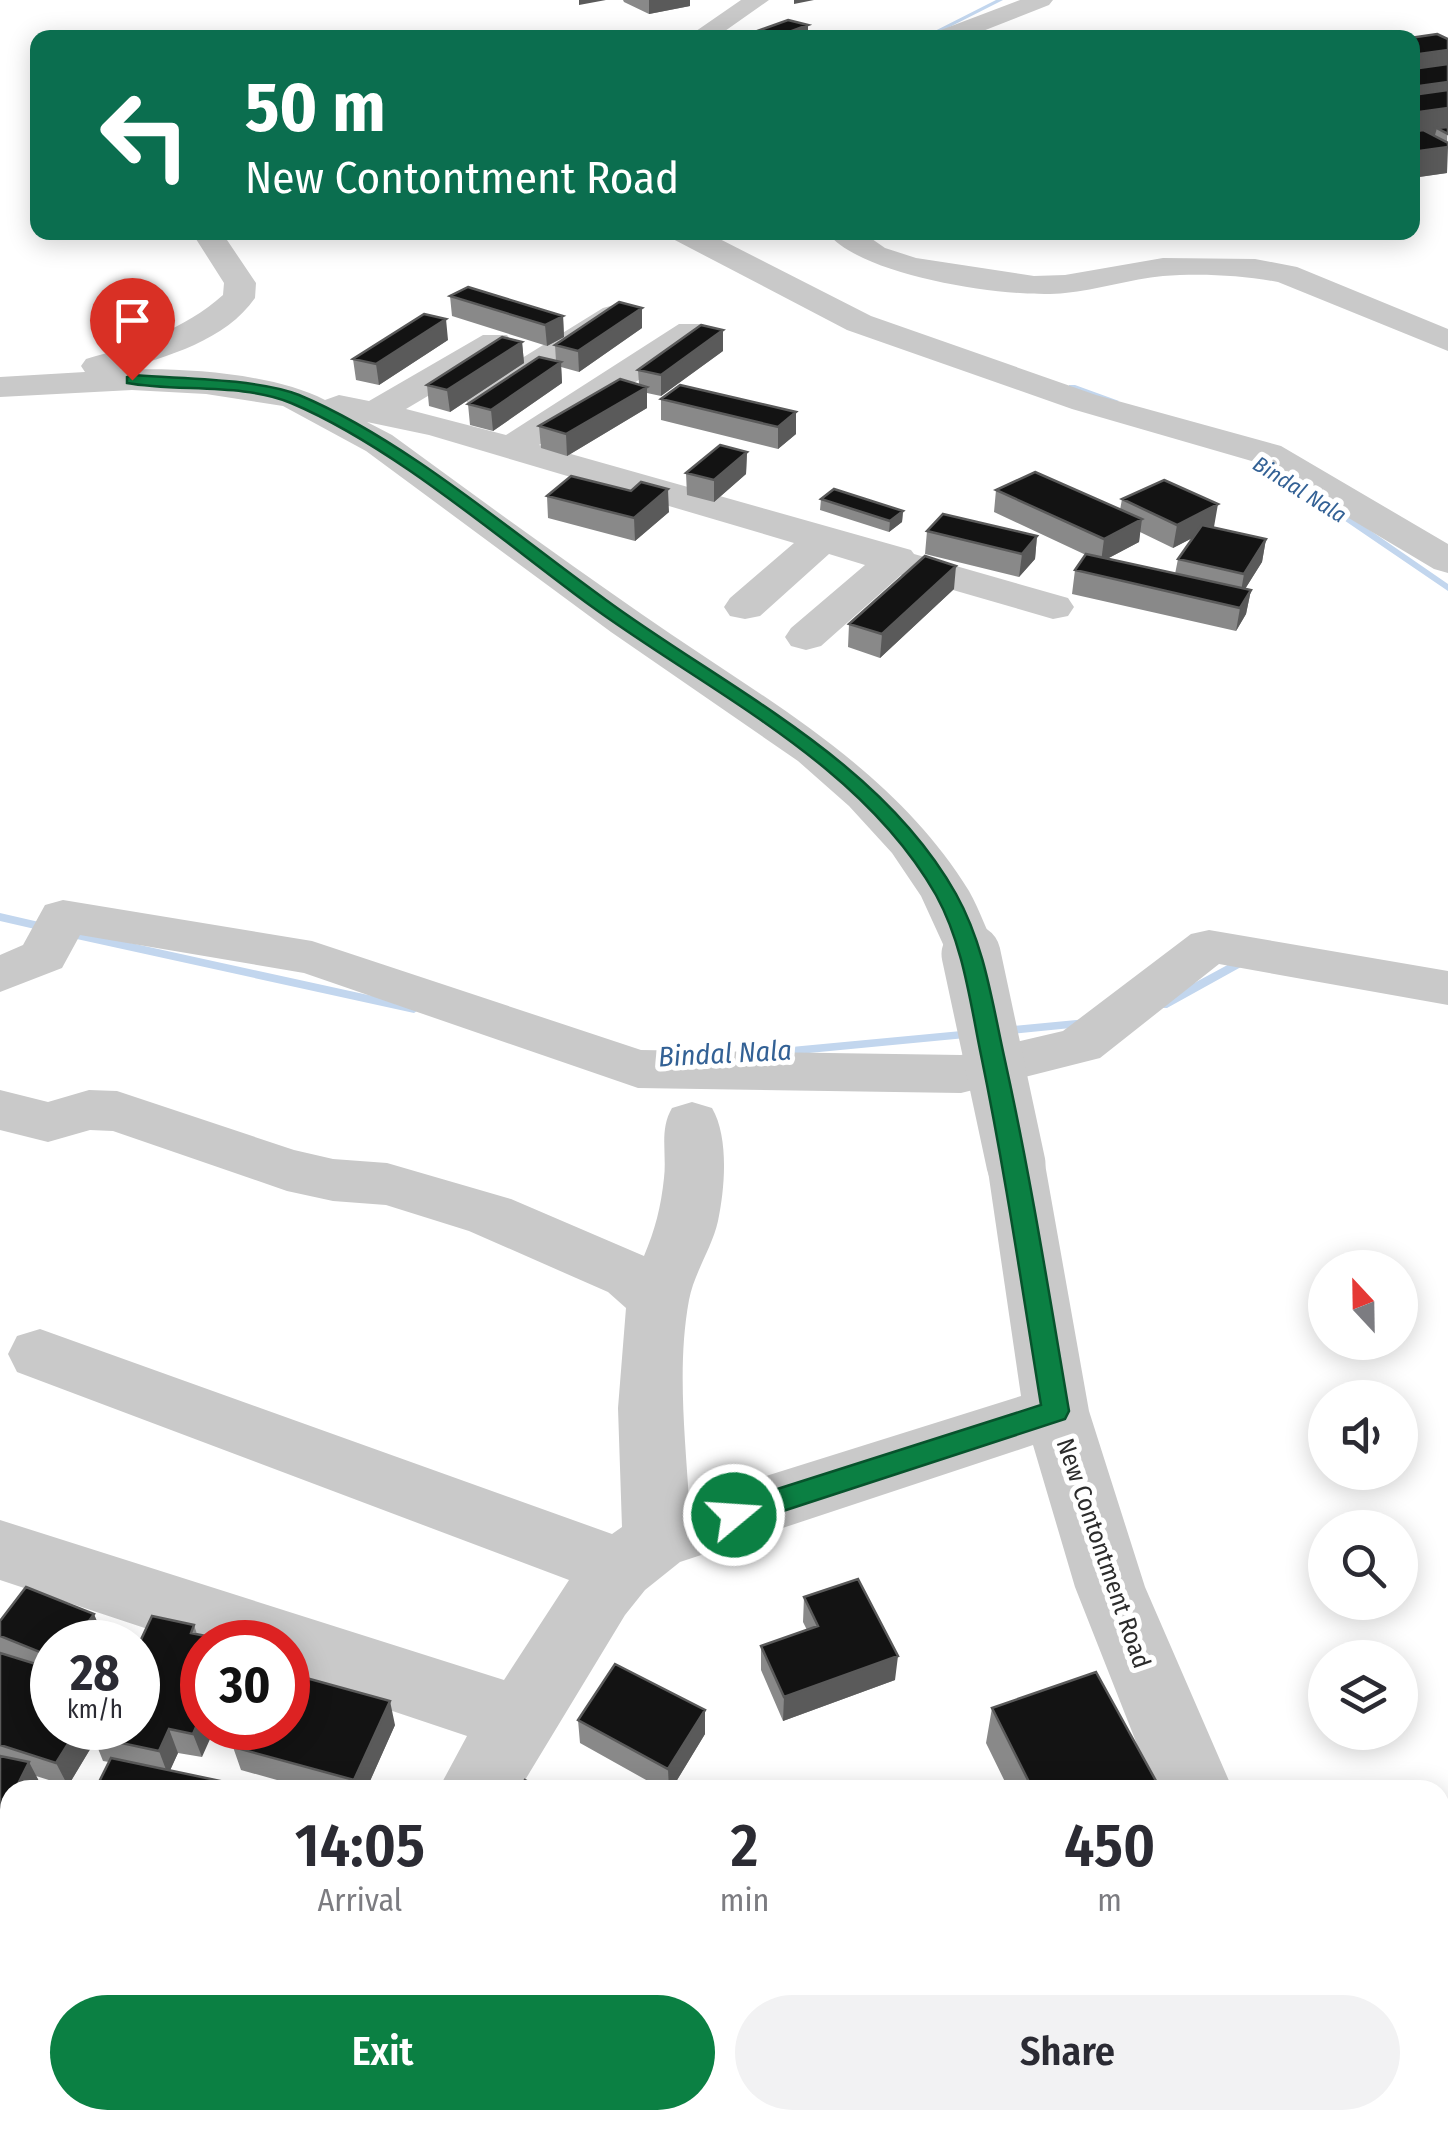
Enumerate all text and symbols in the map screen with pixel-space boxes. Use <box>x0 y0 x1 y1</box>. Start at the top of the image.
text: 50 m <box>245 66 386 150</box>
icon: left <box>80 70 210 200</box>
text: New Contontment Road <box>245 151 679 205</box>
pin <box>90 278 175 381</box>
icon: arrive <box>105 293 160 348</box>
water label: Bindal Nala <box>1248 450 1351 529</box>
water label: Bindal Nala <box>657 1034 793 1073</box>
north arrow <box>1308 1250 1418 1360</box>
map controls <box>1308 1250 1418 1750</box>
button: sound <box>1308 1380 1418 1490</box>
street label: New Contontment Road <box>1050 1434 1157 1672</box>
position arrow <box>682 1463 786 1567</box>
button: search <box>1308 1510 1418 1620</box>
speed limit sign: 30 <box>180 1620 310 1750</box>
button: layers <box>1308 1640 1418 1750</box>
text: 28 <box>70 1643 120 1703</box>
text: km/h <box>67 1695 123 1725</box>
text: 14:05 <box>295 1810 425 1882</box>
text: 2 <box>731 1810 758 1882</box>
text: 450 <box>1064 1810 1155 1882</box>
text: Arrival <box>317 1881 402 1919</box>
text: min <box>720 1881 769 1919</box>
text: m <box>1097 1881 1122 1919</box>
button: Exit <box>50 1995 715 2110</box>
button: Share <box>735 1995 1400 2110</box>

